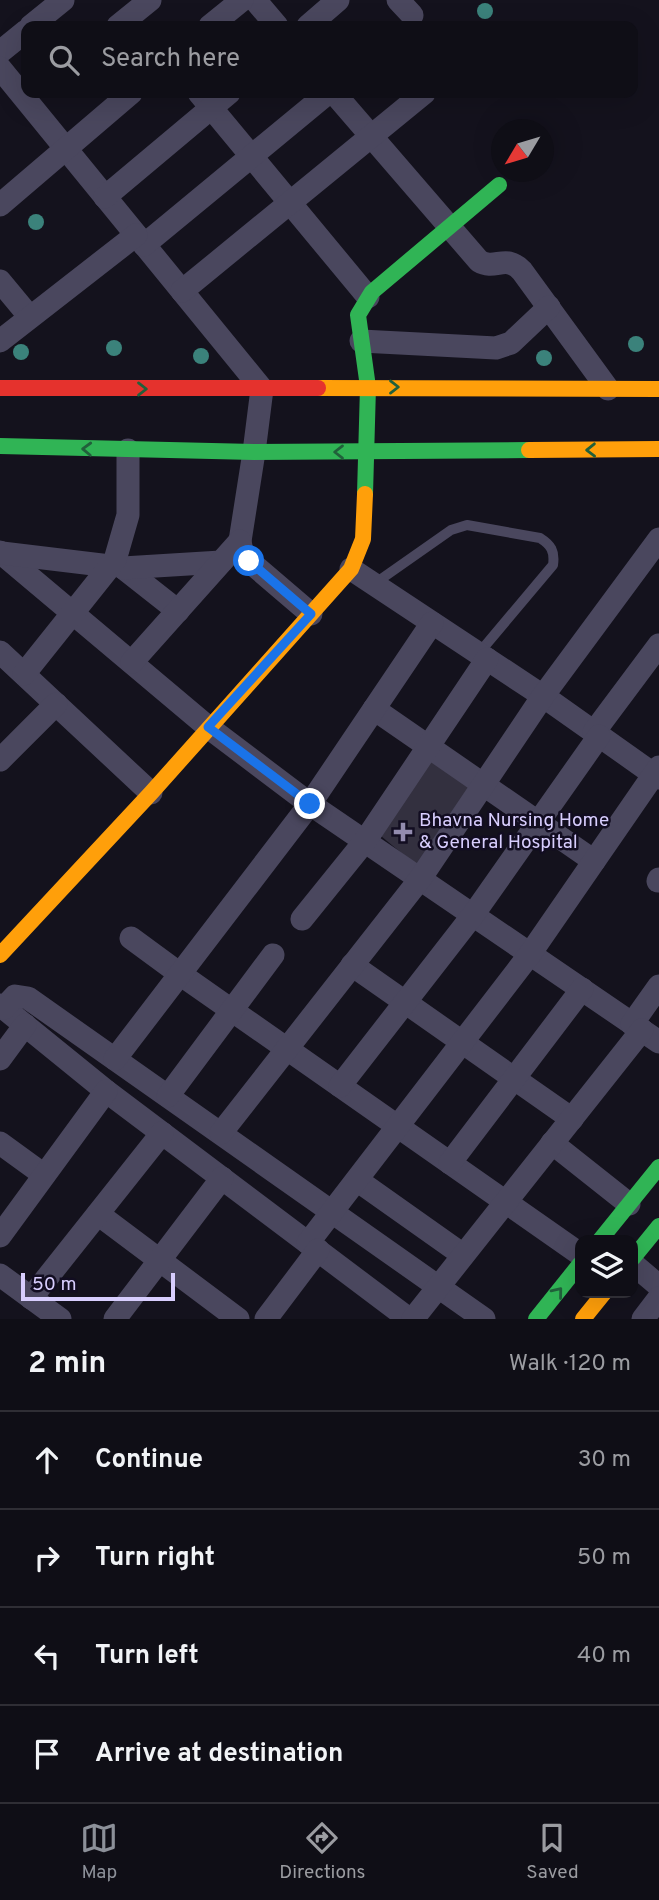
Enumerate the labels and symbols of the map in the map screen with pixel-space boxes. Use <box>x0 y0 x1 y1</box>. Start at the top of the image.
north arrow <box>491 119 554 182</box>
one-way arrow <box>389 379 399 395</box>
one-way arrow <box>137 381 147 397</box>
one-way arrow <box>81 441 92 456</box>
one-way arrow <box>585 442 596 458</box>
one-way arrow <box>333 444 344 460</box>
route start <box>233 545 264 576</box>
route end <box>294 788 325 819</box>
place label: Bhavna Nursing Home & General Hospital <box>419 809 609 855</box>
marker: Bhavna Nursing Home & General Hospital <box>393 822 413 842</box>
scale bar <box>21 1270 175 1302</box>
one-way arrow <box>550 1287 562 1300</box>

